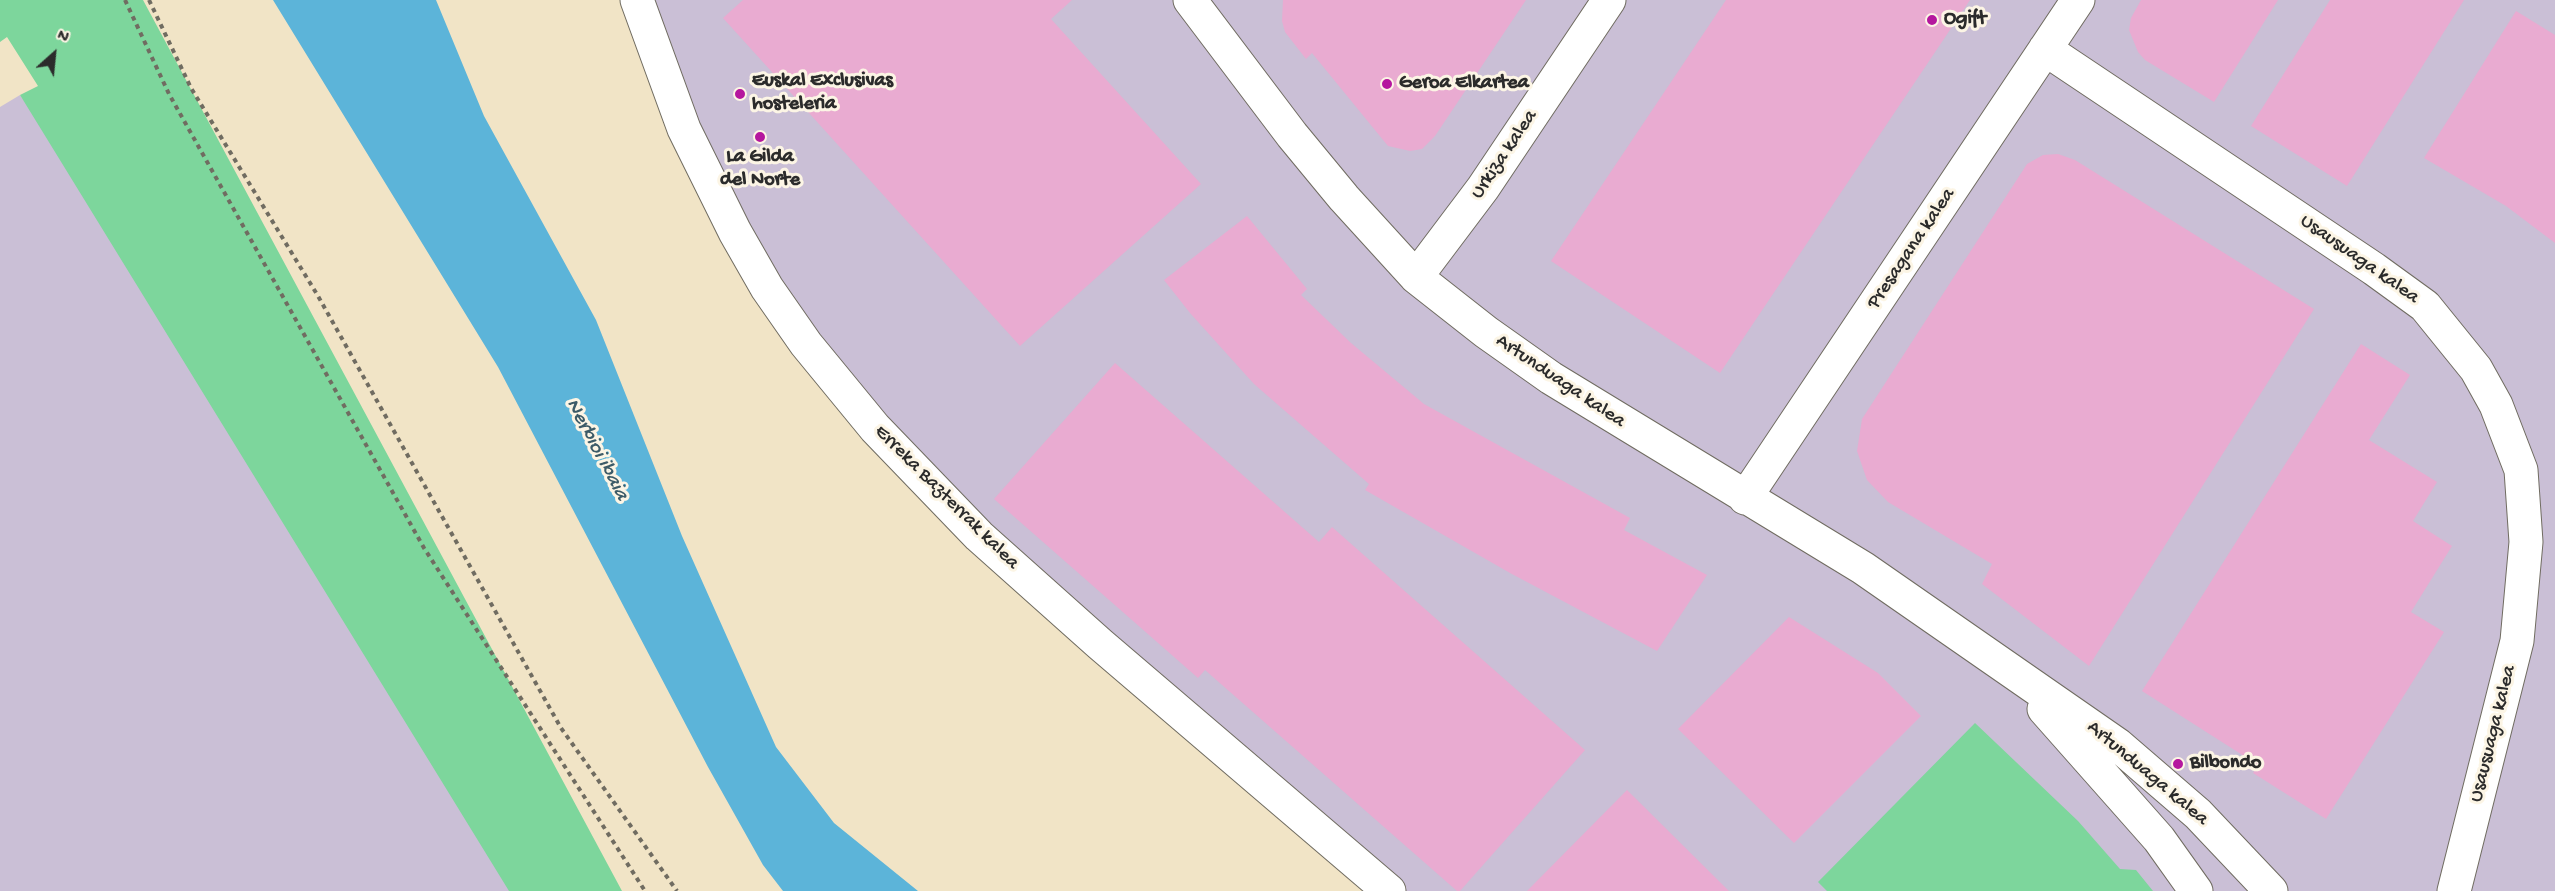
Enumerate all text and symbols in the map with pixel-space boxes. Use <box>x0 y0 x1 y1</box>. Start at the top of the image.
place label: Ogift <box>1944 8 1986 32</box>
marker: Ogift <box>1925 13 1939 27</box>
north arrow <box>24 24 84 84</box>
text: N <box>53 27 71 48</box>
place label: Euskal Exclusivas hosteleria <box>752 70 893 117</box>
place label: Geroa Elkartea <box>1399 72 1529 96</box>
marker: Geroa Elkartea <box>1380 77 1394 91</box>
marker: Euskal Exclusivas hosteleria <box>733 87 747 101</box>
street label: Urkiza kalea <box>1466 106 1544 204</box>
marker: La Gilda del Norte <box>753 130 767 144</box>
place label: La Gilda del Norte <box>720 146 800 193</box>
street label: Presagana kalea <box>1863 184 1961 314</box>
street label: Usausuaga kalea <box>2295 210 2423 310</box>
street label: Artunduaga kalea <box>1491 330 1629 434</box>
water label: Nerbioi ibaia <box>559 395 633 505</box>
street label: Erreka Bazterrak kalea <box>869 421 1023 575</box>
street label: Usausuaga kalea <box>2465 663 2523 805</box>
street label: Artunduaga kalea <box>2081 716 2213 832</box>
place label: Bilbondo <box>2190 752 2262 776</box>
marker: Bilbondo <box>2171 757 2185 771</box>

